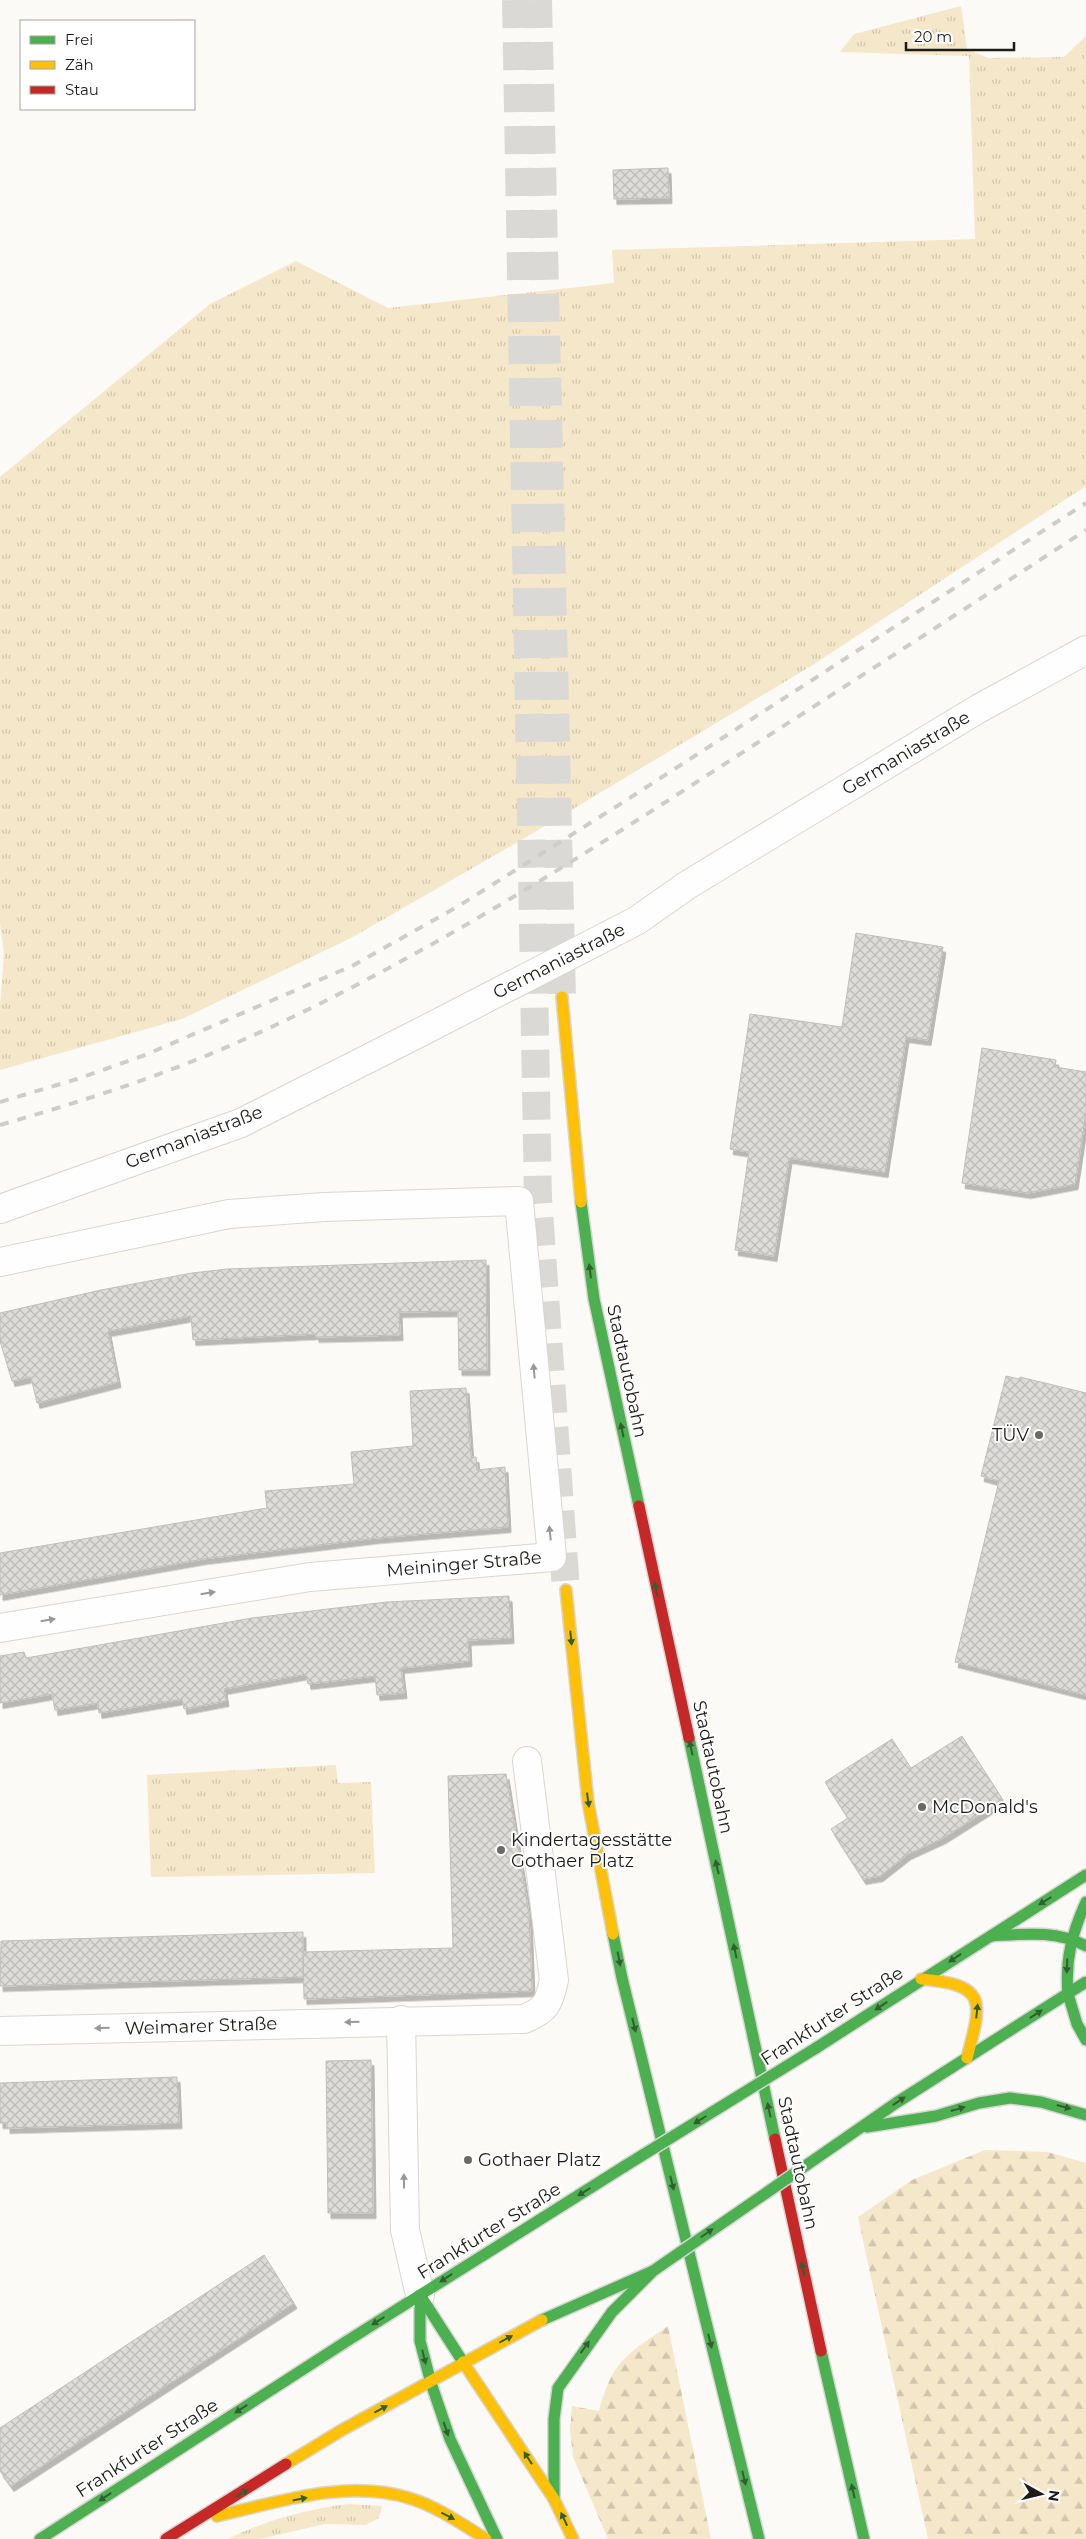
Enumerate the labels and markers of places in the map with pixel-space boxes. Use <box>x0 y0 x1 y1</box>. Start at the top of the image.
place label: TÜV <box>992 1424 1029 1446</box>
marker: TÜV <box>1033 1429 1045 1441</box>
place label: McDonald's <box>932 1796 1038 1818</box>
marker: McDonald's <box>916 1801 928 1813</box>
place label: Kindertagesstätte Gothaer Platz <box>511 1829 672 1872</box>
marker: Kindertagesstätte Gothaer Platz <box>495 1844 507 1856</box>
place label: Gothaer Platz <box>478 2149 601 2171</box>
marker: Gothaer Platz <box>462 2154 474 2166</box>

